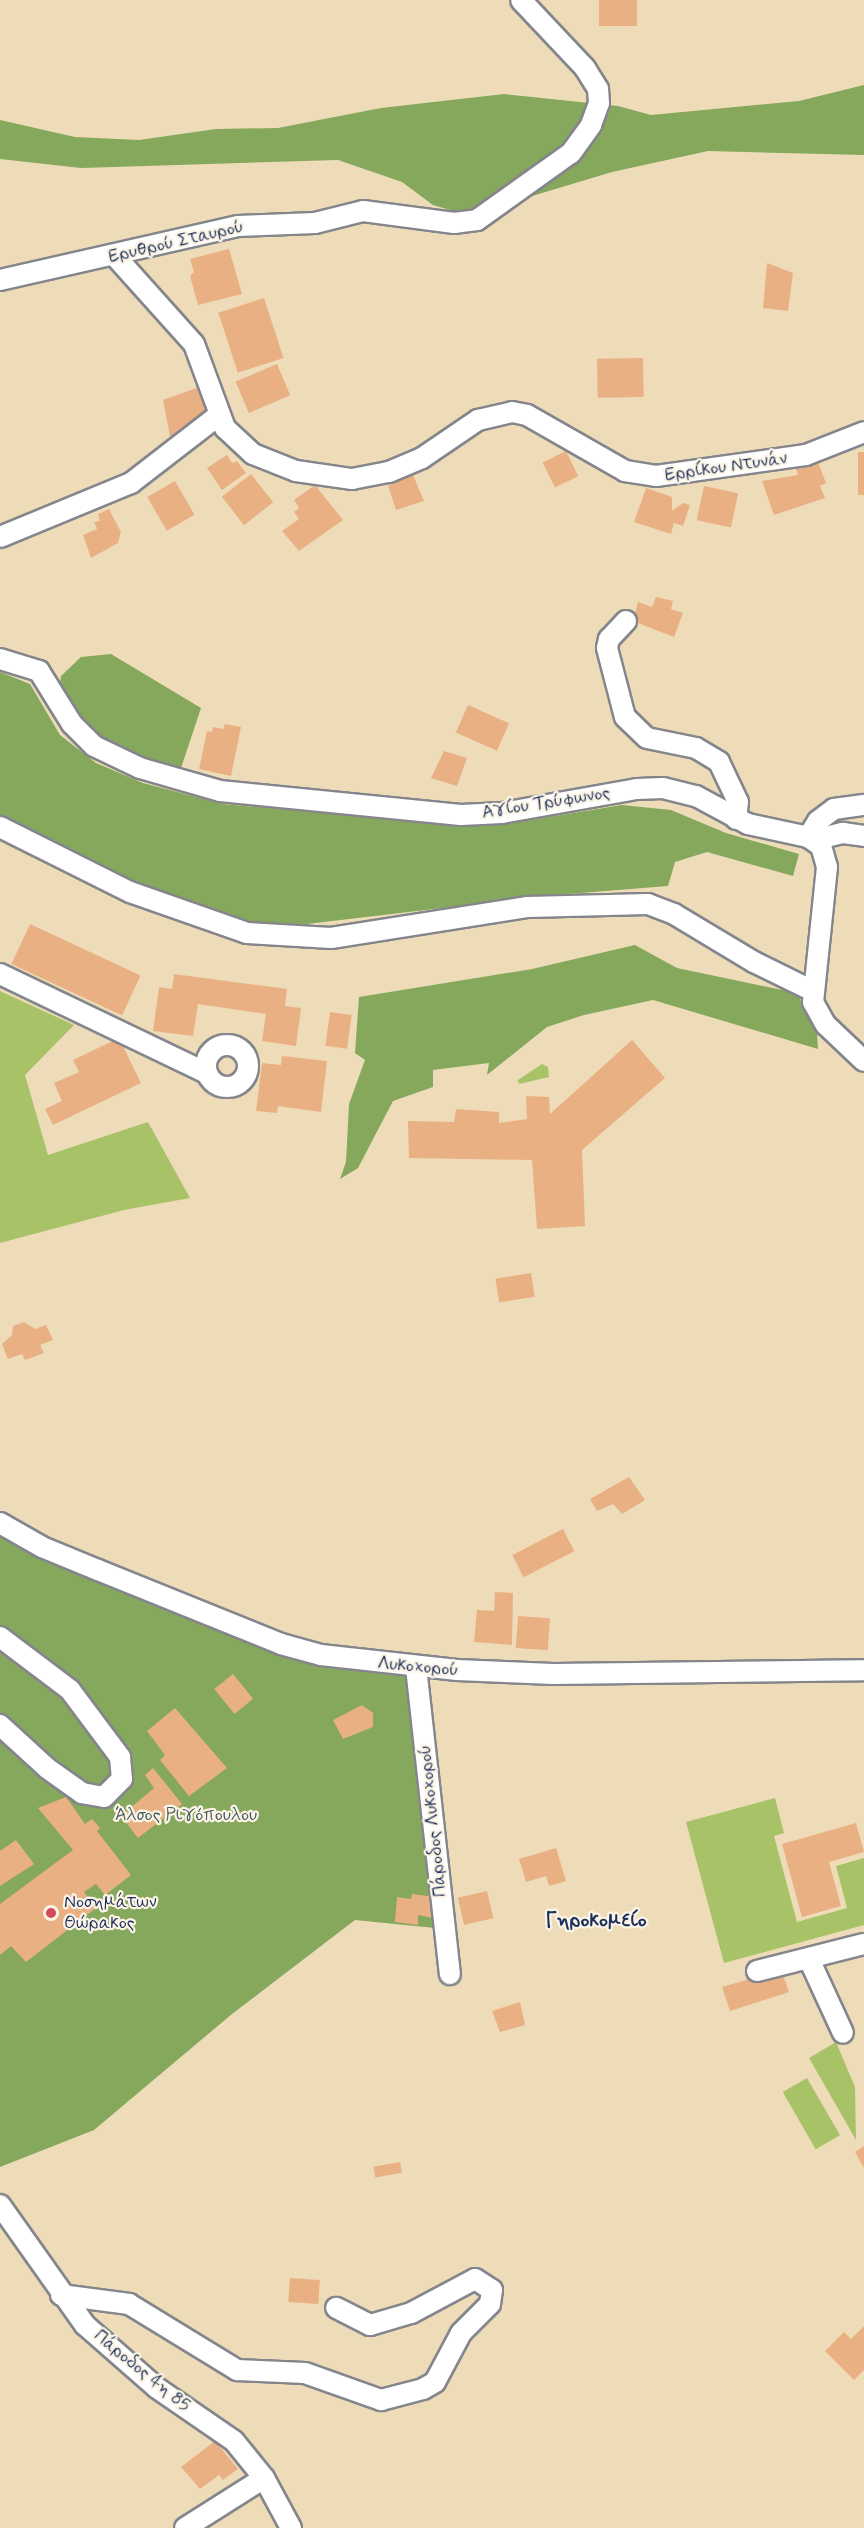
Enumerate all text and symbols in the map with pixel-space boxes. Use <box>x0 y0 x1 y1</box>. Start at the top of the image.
street label: Ερυθρού Σταυρού <box>106 216 246 268</box>
street label: Ερρίκου Ντυνάν <box>663 448 789 486</box>
street label: Αγίου Τρύφωνος <box>480 782 612 824</box>
street label: Λυκοχορού <box>377 1653 459 1681</box>
street label: Πάροδος Λυκοχορού <box>414 1744 452 1898</box>
park label: Άλσος Ριγόπουλου <box>115 1804 257 1826</box>
place label: Νοσημάτων Θώρακος <box>64 1892 157 1934</box>
marker: Νοσημάτων Θώρακος <box>42 1904 60 1922</box>
district label: Γηροκομείο <box>545 1908 647 1932</box>
street label: Πάροδος 4η 85 <box>89 2325 195 2417</box>

